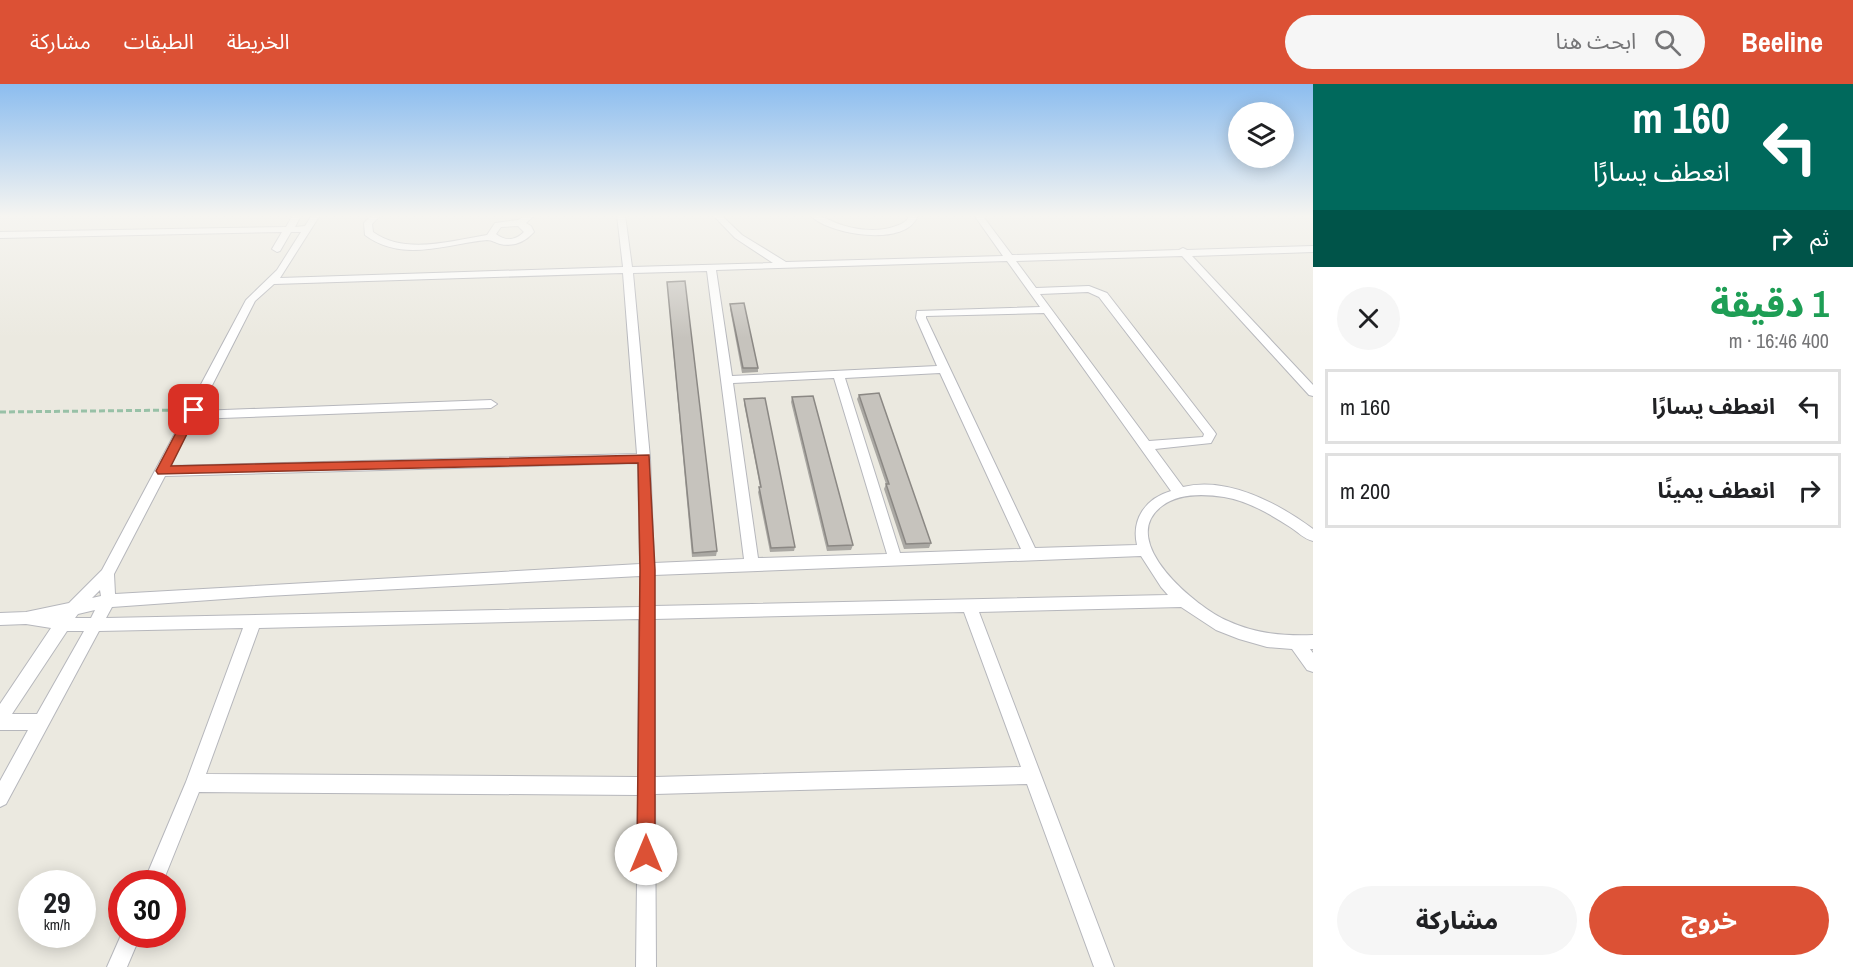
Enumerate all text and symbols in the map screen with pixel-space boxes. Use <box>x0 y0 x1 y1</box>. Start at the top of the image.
search box <box>1285 15 1705 69</box>
text: Beeline <box>1741 23 1823 61</box>
text: ابحث هنا <box>1556 26 1636 56</box>
icon: search <box>1651 26 1684 59</box>
text: مشاركة <box>30 27 91 56</box>
text: الطبقات <box>124 27 194 56</box>
text: الخريطة <box>227 27 290 56</box>
text: 160 m <box>1632 90 1730 146</box>
map controls <box>1228 102 1294 168</box>
button: layers <box>1228 102 1294 168</box>
icon: left <box>1751 108 1829 186</box>
text: انعطف يسارًا <box>1593 153 1730 189</box>
icon: right <box>1765 222 1798 255</box>
text: ثم <box>1810 223 1829 253</box>
text: 1 دقيقة <box>1710 280 1829 328</box>
button: close <box>1337 287 1400 350</box>
text: 400 m · 16:46 <box>1729 327 1829 354</box>
pin <box>168 384 219 435</box>
icon: left <box>1793 390 1826 423</box>
text: انعطف يسارًا <box>1652 391 1775 421</box>
text: 160 m <box>1340 392 1390 422</box>
icon: arrive <box>177 393 210 426</box>
icon: right <box>1793 474 1826 507</box>
text: انعطف يمينًا <box>1657 475 1775 505</box>
text: 200 m <box>1340 476 1390 506</box>
position arrow <box>614 822 678 886</box>
speed limit sign: 30 <box>108 870 186 948</box>
text: 29 <box>43 882 71 922</box>
button: مشاركة <box>1337 886 1577 955</box>
button: خروج <box>1589 886 1829 955</box>
text: km/h <box>44 914 70 935</box>

